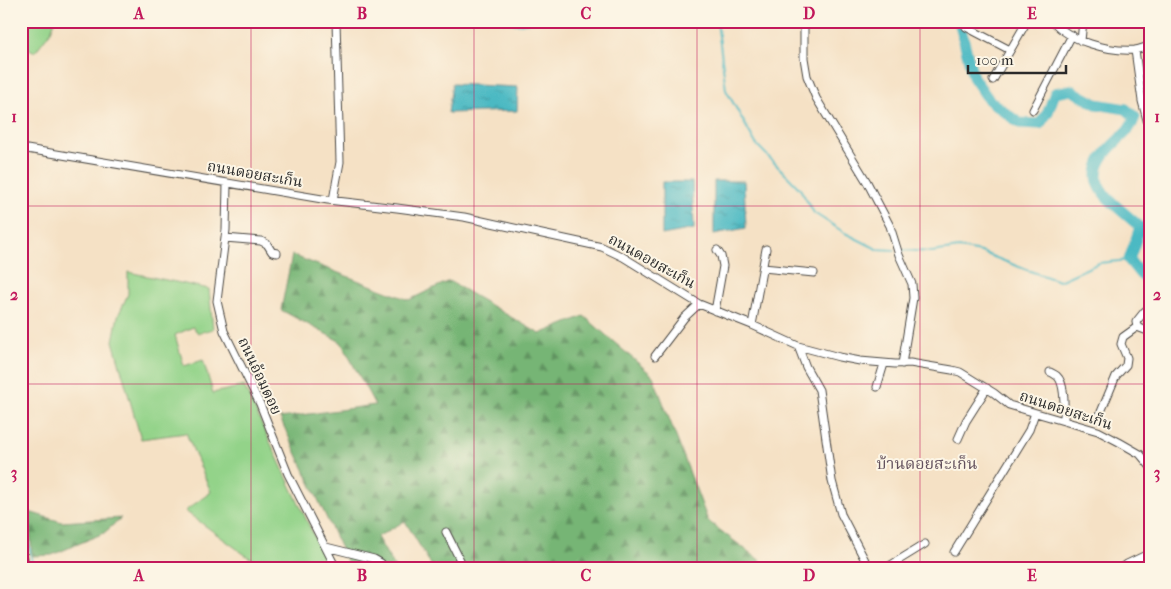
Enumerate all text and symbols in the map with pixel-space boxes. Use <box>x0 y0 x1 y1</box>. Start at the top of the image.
text: A <box>133 4 145 23</box>
text: B <box>357 4 367 23</box>
text: C <box>581 4 592 23</box>
text: D <box>803 4 815 23</box>
text: E <box>1027 4 1037 23</box>
scale bar <box>968 42 1066 74</box>
text: 100 m <box>976 51 1014 69</box>
text: 1 <box>11 107 17 126</box>
text: 1 <box>1154 107 1160 126</box>
street label: ถนนดอยสะเก็น <box>206 157 304 191</box>
street label: ถนนดอยสะเก็น <box>605 230 699 292</box>
text: 2 <box>10 285 18 304</box>
text: 2 <box>1153 285 1161 304</box>
street label: ถนนอ้อมดอย <box>234 334 286 418</box>
street label: ถนนดอยสะเก็น <box>1017 386 1115 434</box>
district label: บ้านดอยสะเก็น <box>877 454 977 473</box>
text: 3 <box>11 463 17 483</box>
text: 3 <box>1154 463 1160 483</box>
text: A <box>133 566 145 585</box>
text: B <box>357 566 367 585</box>
text: C <box>581 566 592 585</box>
text: D <box>803 566 815 585</box>
text: E <box>1027 566 1037 585</box>

